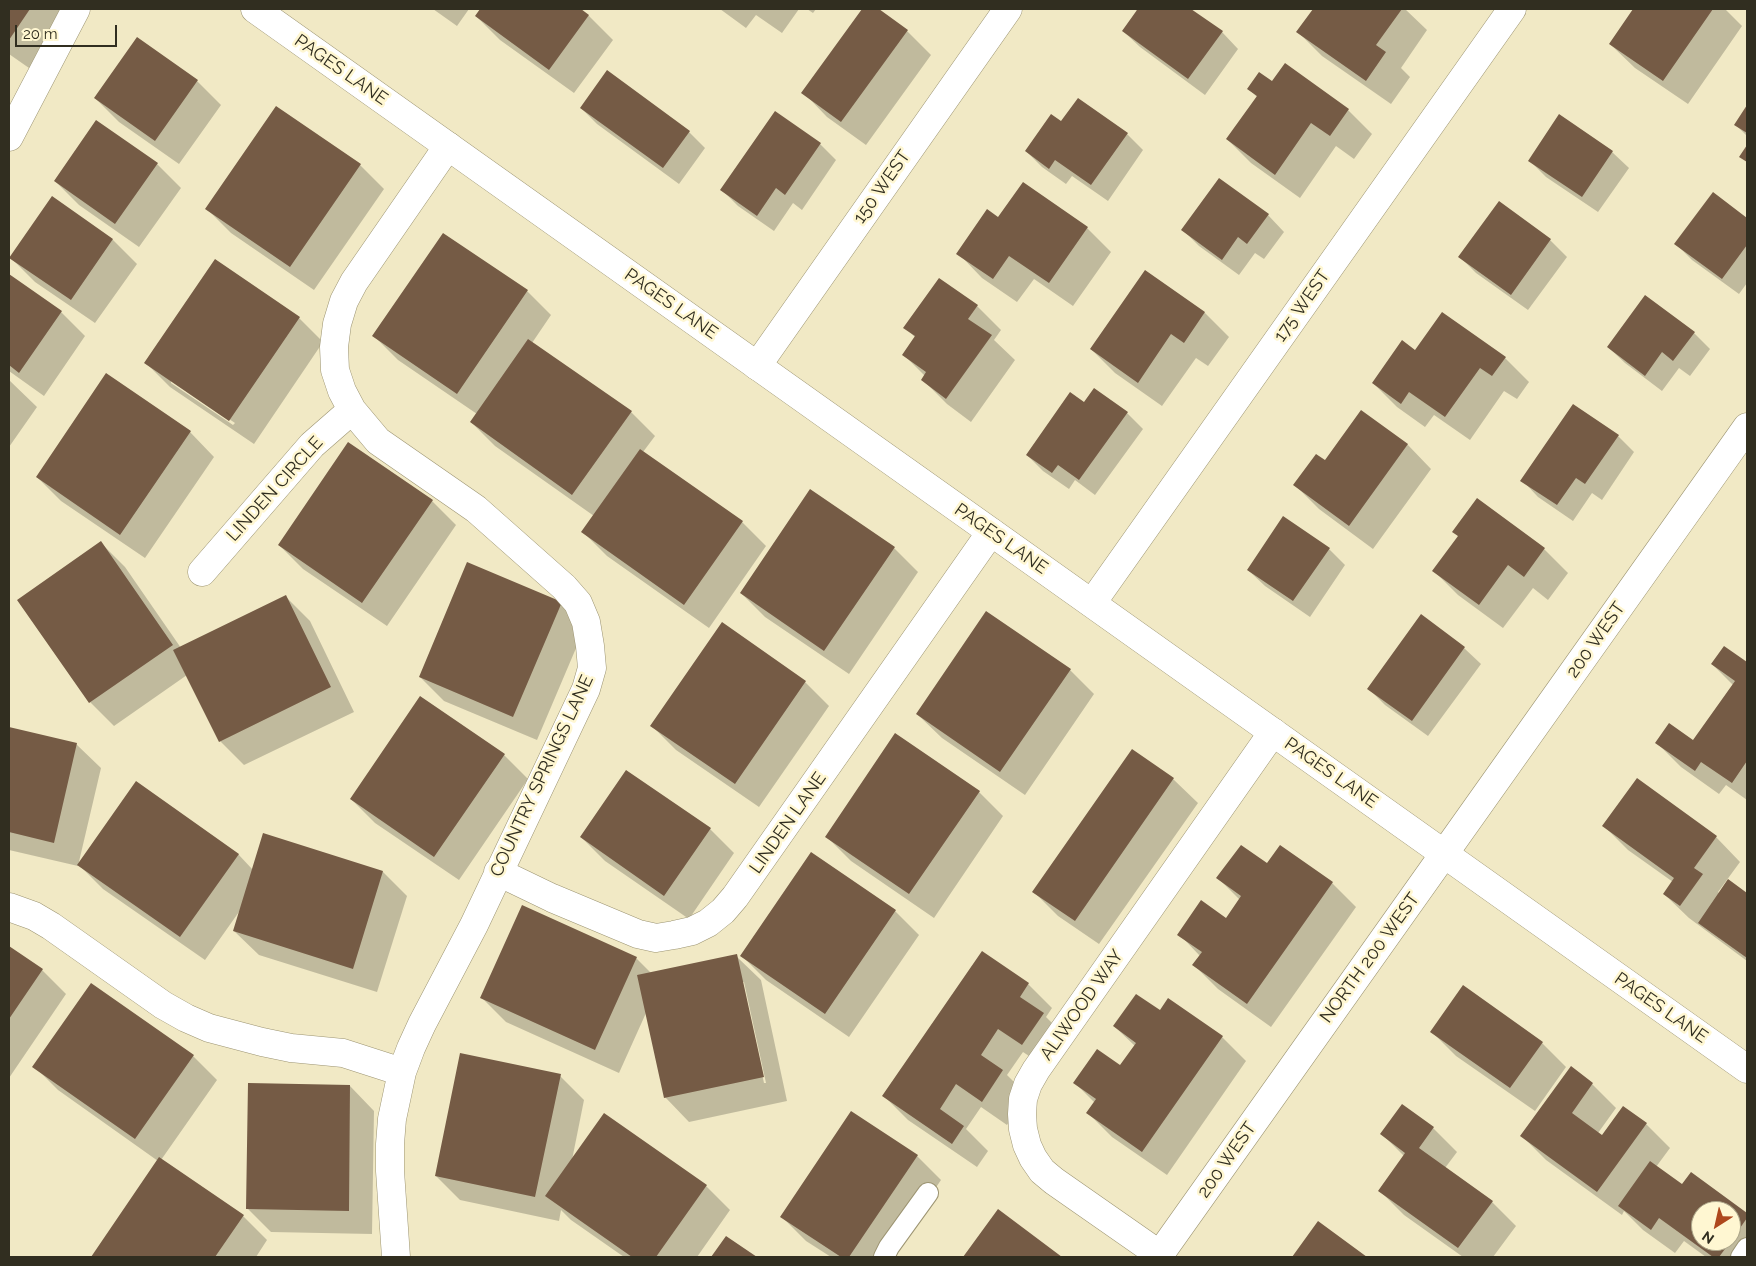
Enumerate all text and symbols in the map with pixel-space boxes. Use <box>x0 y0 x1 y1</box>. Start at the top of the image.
scale bar <box>18 15 120 47</box>
text: 20 m <box>23 25 58 43</box>
street label: PAGES LANE <box>290 30 392 110</box>
street label: 150 WEST <box>849 146 915 228</box>
street label: PAGES LANE <box>620 264 722 344</box>
street label: 175 WEST <box>1269 266 1335 346</box>
street label: LINDEN CIRCLE <box>222 432 328 546</box>
street label: PAGES LANE <box>950 499 1052 579</box>
street label: 200 WEST <box>1562 598 1630 682</box>
street label: COUNTRY SPRINGS LANE <box>486 672 598 880</box>
street label: PAGES LANE <box>1280 733 1382 813</box>
street label: LINDEN LANE <box>745 768 831 878</box>
street label: NORTH 200 WEST <box>1316 889 1424 1027</box>
street label: ALIWOOD WAY <box>1036 945 1128 1065</box>
street label: PAGES LANE <box>1610 968 1712 1048</box>
street label: 200 WEST <box>1193 1118 1261 1202</box>
north arrow <box>1691 1201 1741 1251</box>
text: N <box>1699 1228 1717 1247</box>

